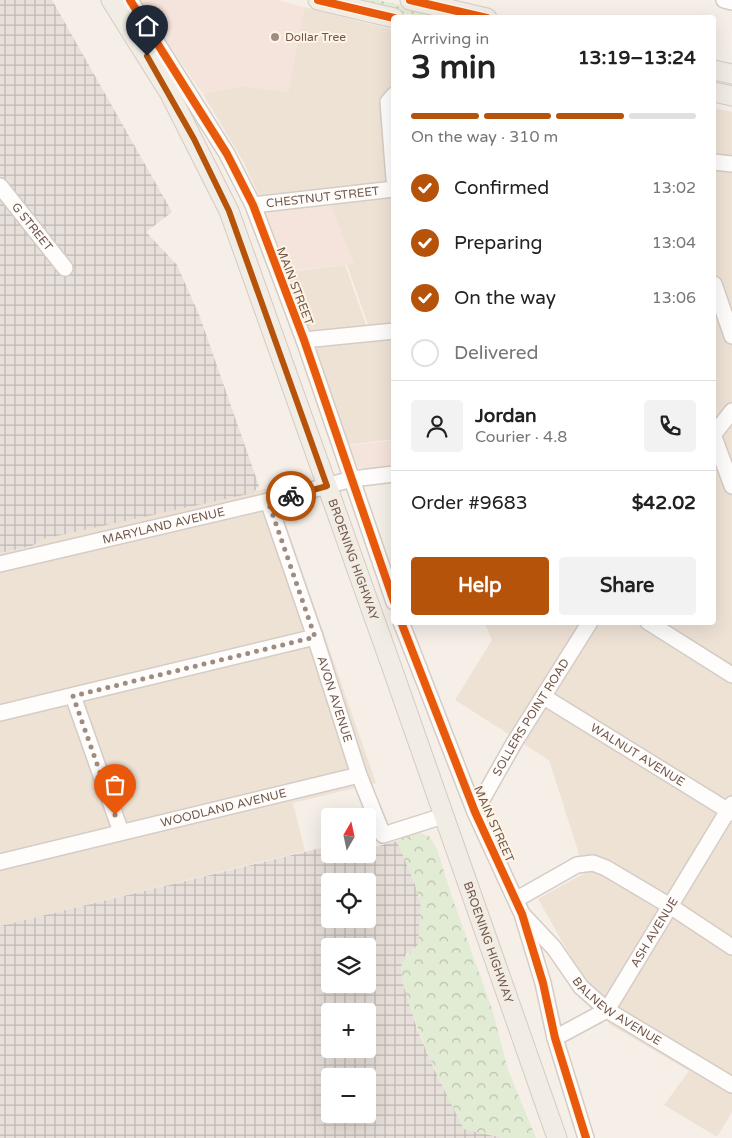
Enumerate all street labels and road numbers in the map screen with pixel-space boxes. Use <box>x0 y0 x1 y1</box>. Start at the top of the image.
street label: CHESTNUT STREET <box>265 184 381 210</box>
street label: G STREET <box>9 200 56 254</box>
street label: MAIN STREET <box>274 245 317 327</box>
street label: BROENING HIGHWAY <box>325 497 382 622</box>
street label: MARYLAND AVENUE <box>101 505 226 547</box>
street label: AVON AVENUE <box>314 654 355 744</box>
street label: SOLLERS POINT ROAD <box>490 656 572 779</box>
street label: WALNUT AVENUE <box>588 720 688 789</box>
street label: MAIN STREET <box>471 784 517 865</box>
street label: WOODLAND AVENUE <box>159 786 288 830</box>
street label: BROENING HIGHWAY <box>461 880 516 1005</box>
street label: ASH AVENUE <box>628 894 681 970</box>
street label: BALNEW AVENUE <box>569 974 664 1048</box>

